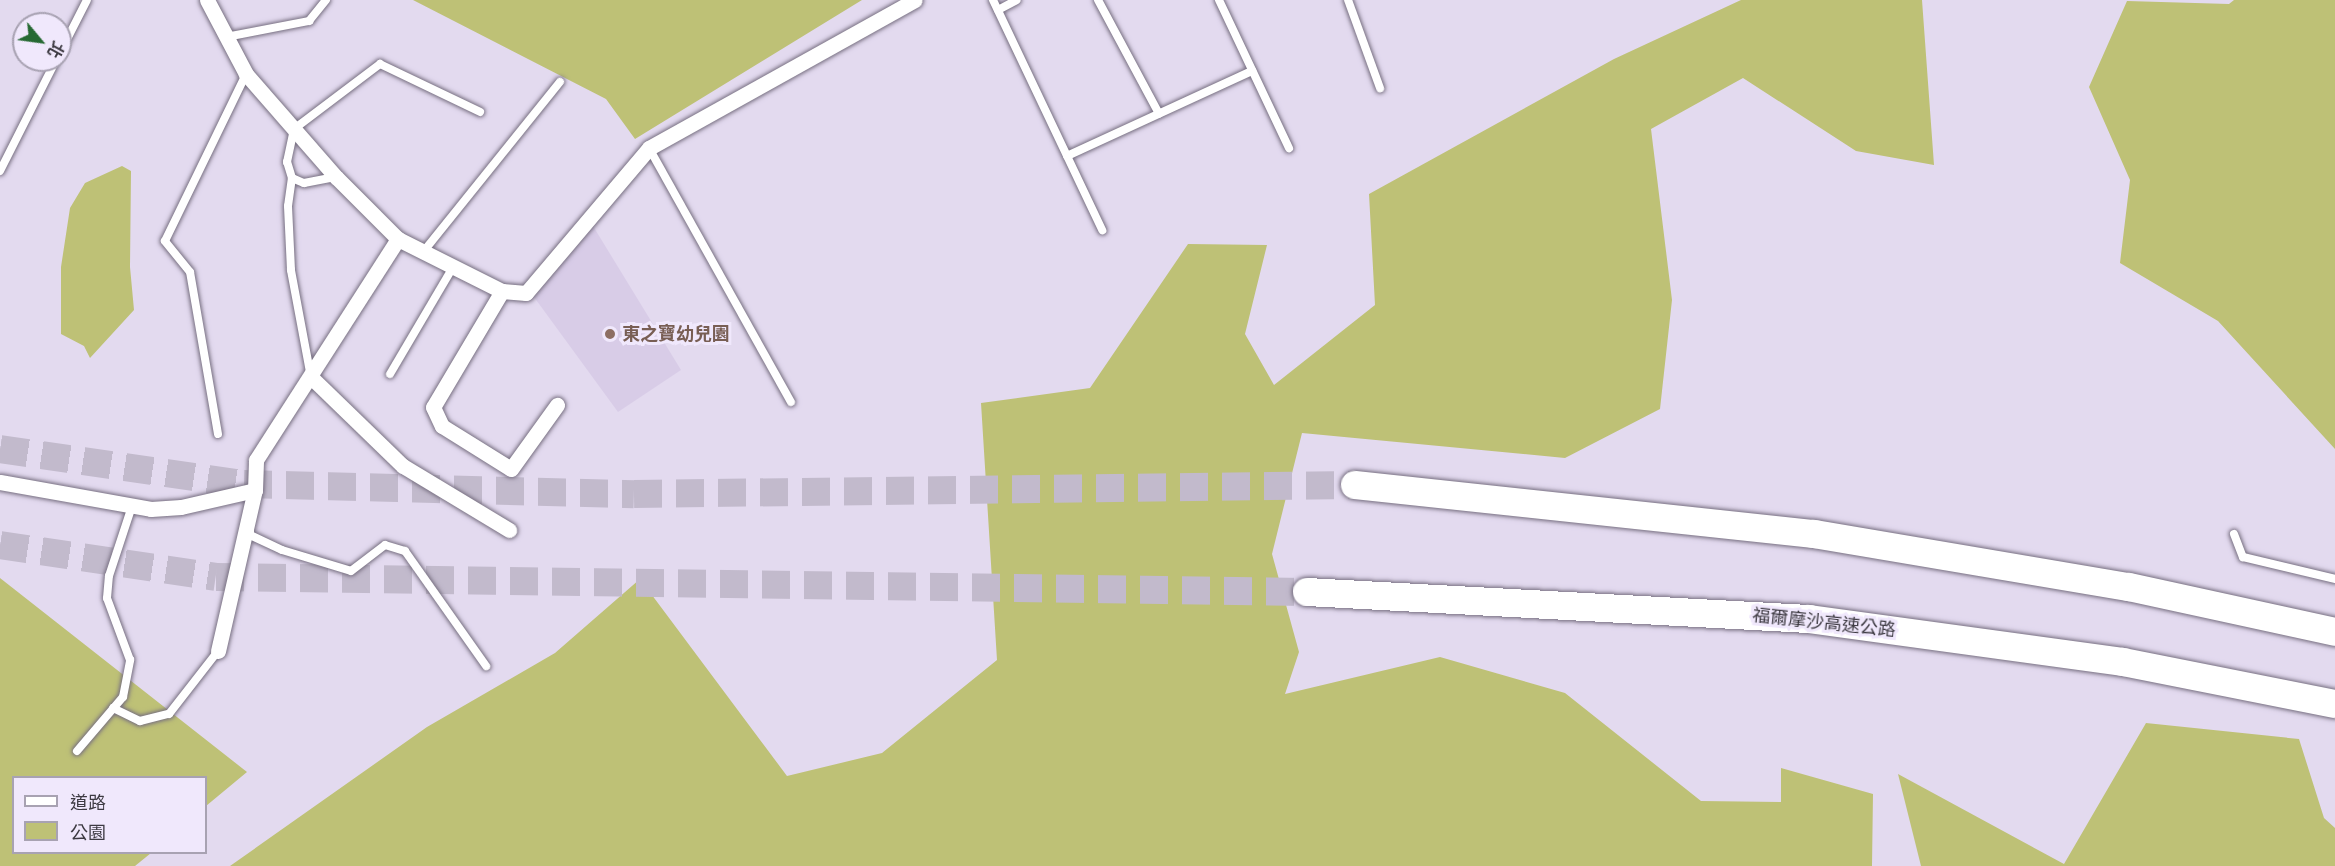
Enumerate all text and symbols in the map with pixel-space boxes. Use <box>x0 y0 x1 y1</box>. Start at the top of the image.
north arrow <box>12 12 72 72</box>
text: 北 <box>42 37 70 62</box>
place label: 東之寶幼兒園 <box>622 323 730 345</box>
marker: 東之寶幼兒園 <box>603 327 617 341</box>
street label: 福爾摩沙高速公路 <box>1751 605 1897 641</box>
legend <box>12 776 207 854</box>
text: 道路 <box>70 790 106 815</box>
text: 公園 <box>70 820 106 845</box>

